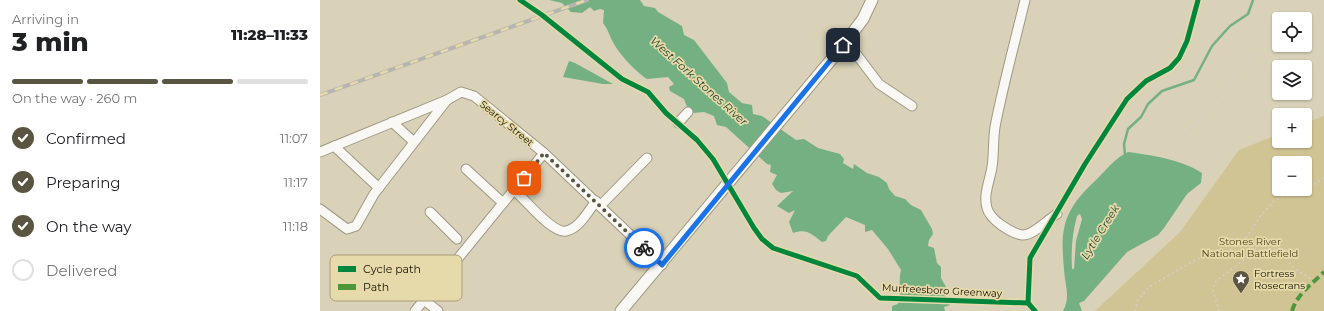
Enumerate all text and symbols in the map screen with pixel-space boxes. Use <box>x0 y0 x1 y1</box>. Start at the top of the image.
text: Arriving in <box>12 11 79 27</box>
map controls <box>1272 12 1312 196</box>
button: locate <box>1272 12 1312 52</box>
text: 11:28–11:33 <box>231 25 308 44</box>
text: 3 min <box>12 26 89 58</box>
pin <box>826 28 860 62</box>
water label: West Fork Stones River <box>647 34 751 129</box>
icon: home <box>832 34 854 56</box>
button: layers <box>1272 60 1312 100</box>
text: On the way · 260 m <box>12 90 137 106</box>
street label: Searcy Street <box>477 98 536 149</box>
button: + <box>1272 108 1312 148</box>
icon: check <box>12 127 34 149</box>
text: Confirmed <box>46 129 126 148</box>
text: 11:07 <box>280 130 308 146</box>
button: − <box>1272 156 1312 196</box>
pin <box>507 161 541 195</box>
icon: bag <box>513 167 535 189</box>
icon: check <box>12 171 34 193</box>
text: Preparing <box>46 173 121 192</box>
text: 11:17 <box>284 174 308 190</box>
water label: Lytle Creek <box>1078 202 1122 262</box>
icon: check <box>12 215 34 237</box>
text: On the way <box>46 217 131 236</box>
text: 11:18 <box>283 218 308 234</box>
courier <box>624 228 664 268</box>
park label: Stones River National Battlefield <box>1202 235 1298 260</box>
icon: bike <box>633 237 655 259</box>
legend <box>330 255 462 301</box>
text: Delivered <box>46 261 118 280</box>
text: Cycle path <box>363 262 421 276</box>
place label: Fortress Rosecrans <box>1254 267 1305 292</box>
place icon: Fortress Rosecrans <box>1231 269 1251 294</box>
text: Path <box>363 280 389 294</box>
street label: Murfreesboro Greenway <box>882 281 1003 300</box>

